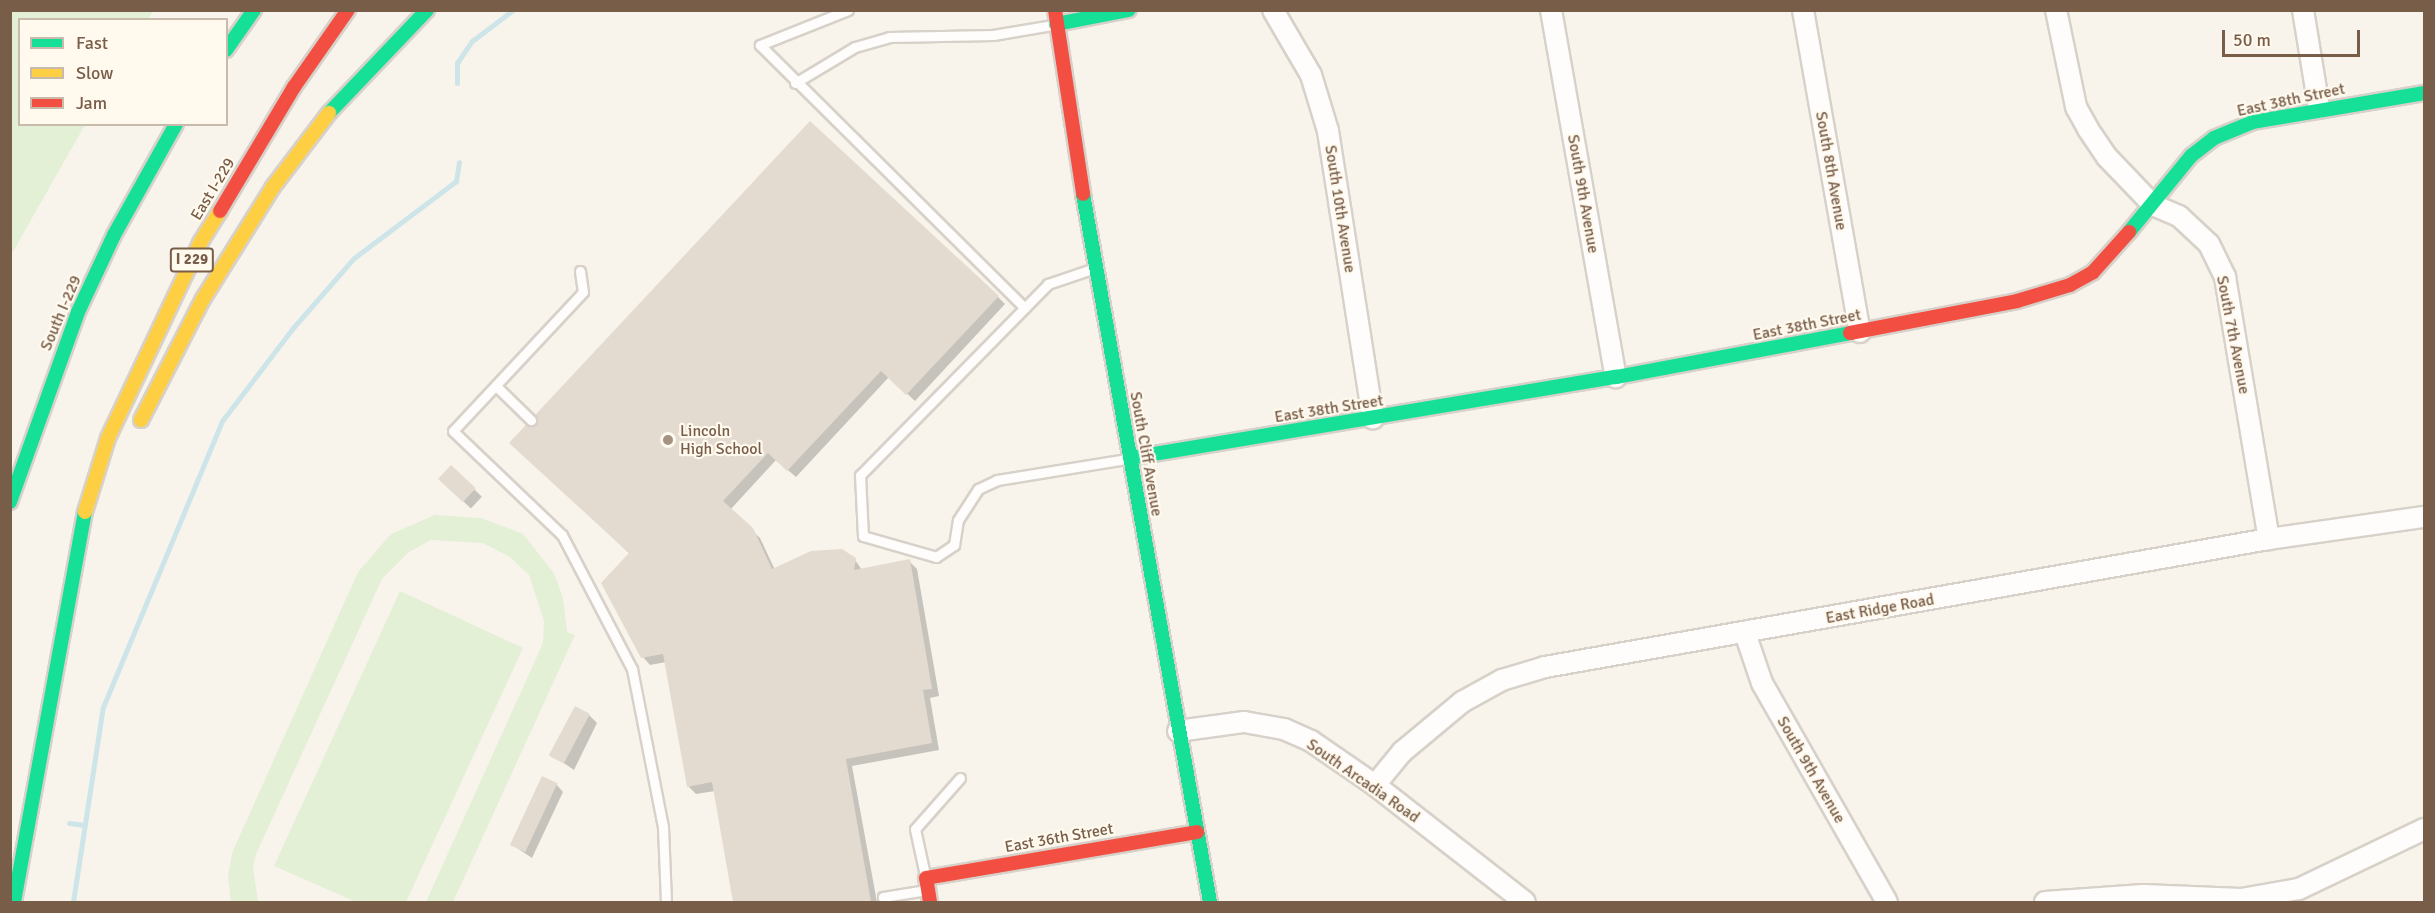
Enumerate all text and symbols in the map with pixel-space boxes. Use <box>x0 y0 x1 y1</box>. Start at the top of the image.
legend <box>18 18 228 126</box>
scale bar <box>2225 18 2363 56</box>
text: 50 m <box>2233 29 2271 51</box>
text: Fast <box>76 32 108 54</box>
text: Slow <box>76 62 113 84</box>
street label: East 38th Street <box>2235 79 2347 121</box>
text: Jam <box>76 92 107 114</box>
street label: South 8th Avenue <box>1811 110 1851 232</box>
street label: South 9th Avenue <box>1563 133 1603 255</box>
street label: South 10th Avenue <box>1320 144 1360 274</box>
street label: East I-229 <box>187 154 239 224</box>
road number: I 229 <box>170 248 214 272</box>
street label: South I-229 <box>37 272 85 354</box>
street label: South 7th Avenue <box>2212 274 2254 396</box>
street label: East 38th Street <box>1751 305 1863 345</box>
street label: South Cliff Avenue <box>1126 390 1166 518</box>
street label: East 38th Street <box>1273 391 1385 427</box>
place label: Lincoln High School <box>680 421 762 459</box>
marker: Lincoln High School <box>661 433 675 447</box>
street label: East Ridge Road <box>1824 590 1936 628</box>
street label: South 9th Avenue <box>1773 713 1849 827</box>
street label: South Arcadia Road <box>1303 735 1423 827</box>
street label: East 36th Street <box>1003 819 1115 857</box>

